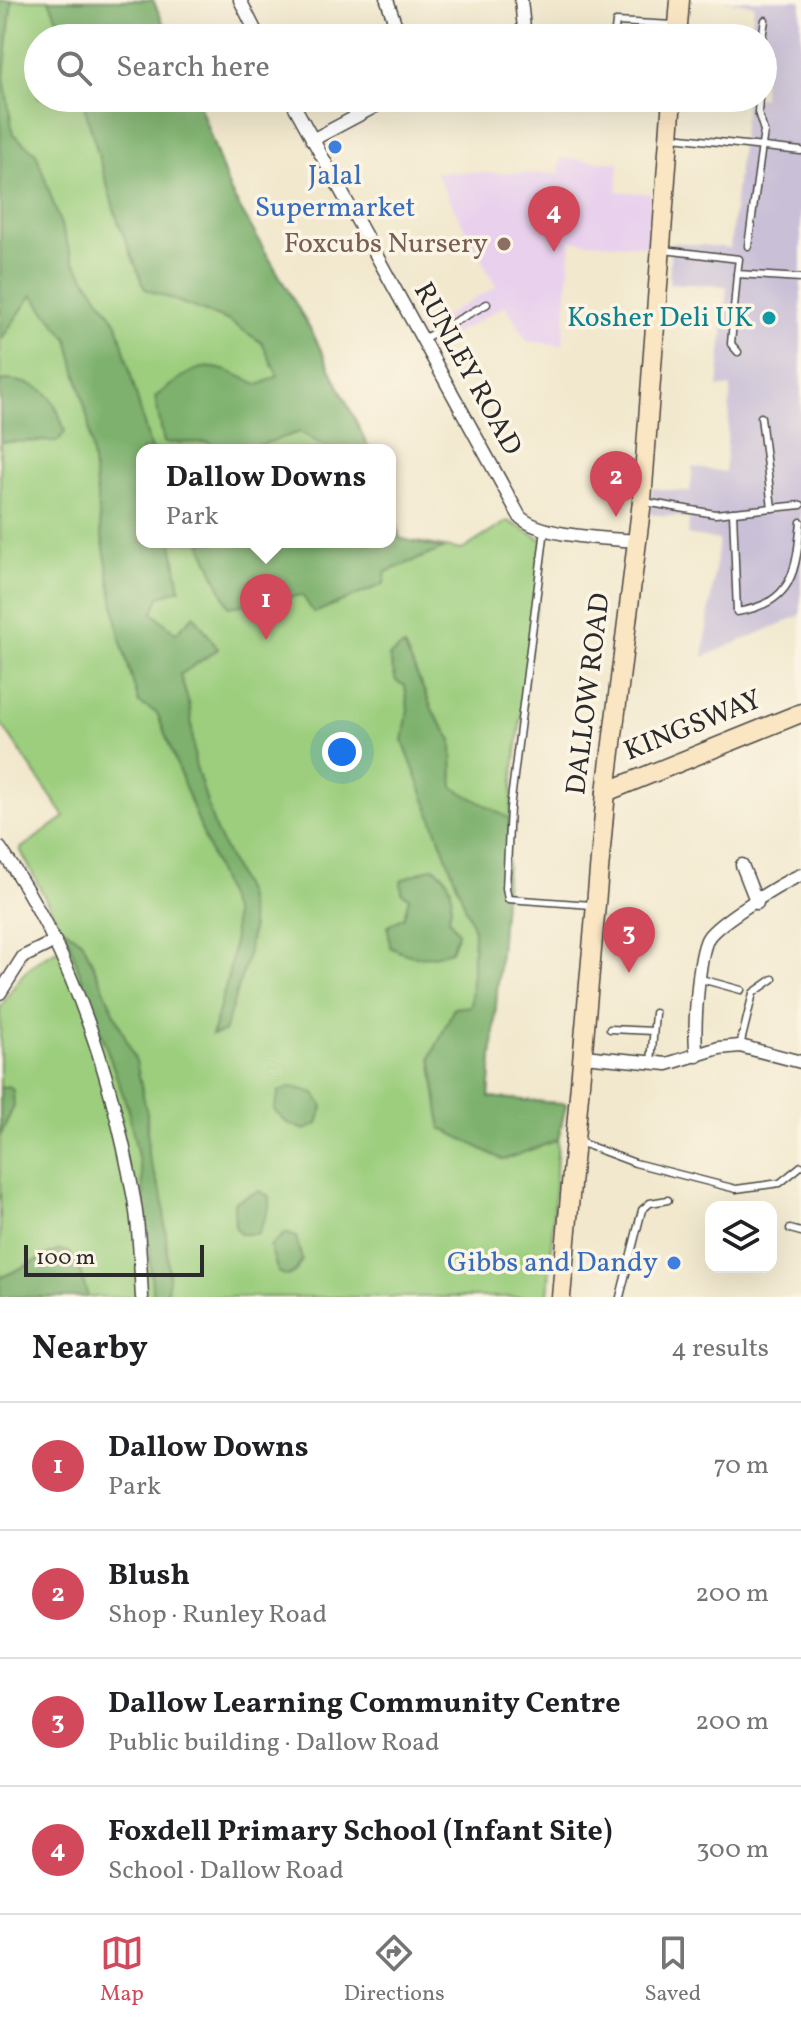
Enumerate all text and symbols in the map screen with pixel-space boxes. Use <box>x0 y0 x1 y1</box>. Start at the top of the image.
search box <box>24 24 777 112</box>
icon: search <box>52 46 96 90</box>
text: Search here <box>116 47 270 89</box>
marker: Jalal Supermarket <box>326 138 344 156</box>
place label: Jalal Supermarket <box>255 157 415 228</box>
pin: 4 <box>528 186 580 252</box>
place label: Foxcubs Nursery <box>284 225 488 264</box>
marker: Foxcubs Nursery <box>495 235 513 253</box>
street label: RUNLEY ROAD <box>403 275 531 463</box>
place label: Kosher Deli UK <box>567 299 753 338</box>
marker: Kosher Deli UK <box>760 309 778 327</box>
popup <box>136 444 396 548</box>
pin: 2 <box>590 451 642 517</box>
text: Dallow Downs <box>166 457 366 499</box>
text: Park <box>166 499 219 535</box>
pin: 1 <box>240 574 292 640</box>
street label: DALLOW ROAD <box>557 591 621 797</box>
street label: KINGSWAY <box>618 681 768 771</box>
your location <box>322 732 362 772</box>
pin: 3 <box>603 907 655 973</box>
map controls <box>705 1201 777 1273</box>
button: layers <box>705 1201 777 1273</box>
scale bar <box>24 1241 204 1277</box>
text: 100 m <box>36 1243 95 1274</box>
place label: Gibbs and Dandy <box>447 1244 658 1283</box>
marker: Gibbs and Dandy <box>665 1254 683 1272</box>
text: Nearby <box>32 1326 148 1373</box>
text: 4 results <box>671 1331 769 1367</box>
text: Dallow Downs <box>108 1427 309 1469</box>
text: 1 <box>53 1448 63 1484</box>
text: 70 m <box>714 1448 769 1484</box>
text: Park <box>108 1469 161 1505</box>
text: Blush <box>108 1555 190 1597</box>
text: 2 <box>51 1576 65 1612</box>
text: 200 m <box>695 1576 769 1612</box>
text: Shop · Runley Road <box>108 1597 327 1633</box>
text: Dallow Learning Community Centre <box>108 1683 621 1725</box>
text: 3 <box>51 1704 65 1740</box>
text: 200 m <box>695 1704 769 1740</box>
text: Public building · Dallow Road <box>108 1725 440 1761</box>
text: Foxdell Primary School (Infant Site) <box>108 1811 612 1853</box>
text: 4 <box>50 1832 66 1868</box>
text: 300 m <box>696 1832 769 1868</box>
text: School · Dallow Road <box>108 1853 344 1889</box>
tab: Map <box>100 1931 144 2010</box>
tab: Directions <box>344 1931 445 2010</box>
tab: Saved <box>644 1931 701 2010</box>

